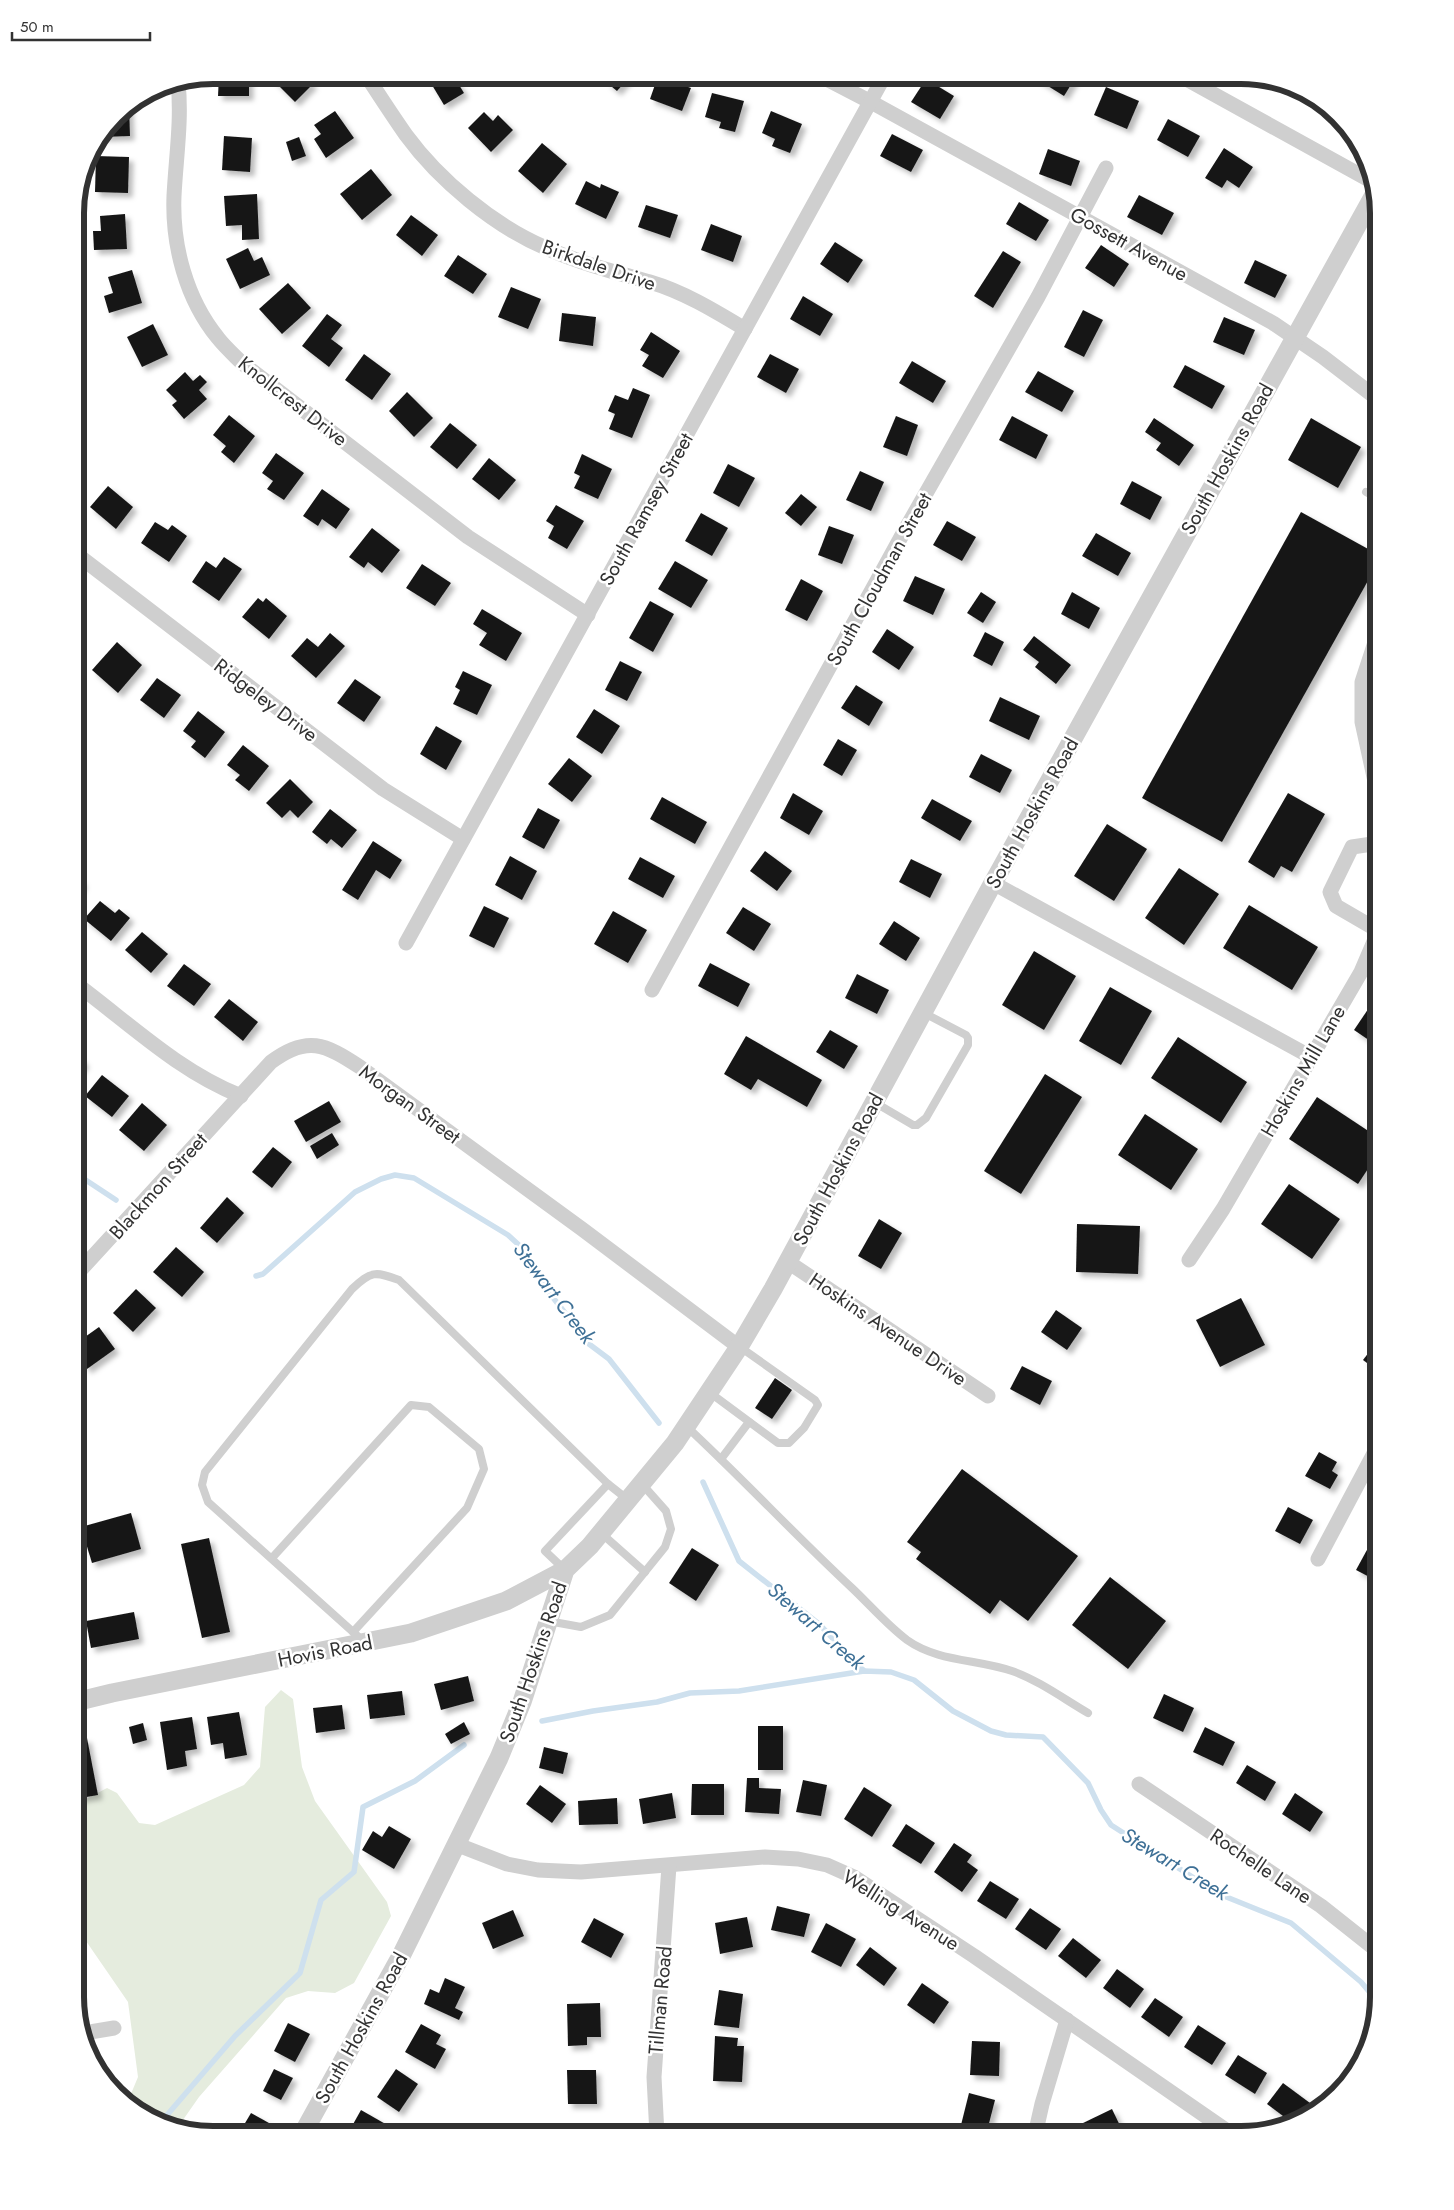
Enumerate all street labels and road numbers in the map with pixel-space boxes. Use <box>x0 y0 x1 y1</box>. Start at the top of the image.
street label: Gossett Avenue <box>1065 200 1193 289</box>
street label: Birkdale Drive <box>538 232 660 298</box>
street label: Knollcrest Drive <box>232 349 353 453</box>
street label: South Hoskins Road <box>1174 378 1281 540</box>
street label: South Ramsey Street <box>592 427 701 591</box>
street label: South Cloudman Street <box>820 487 939 671</box>
street label: Ridgeley Drive <box>208 652 324 749</box>
street label: South Hoskins Road <box>979 732 1086 894</box>
street label: Hoskins Mill Lane <box>1254 1000 1353 1143</box>
street label: Morgan Street <box>353 1058 466 1151</box>
street label: South Hoskins Road <box>786 1088 891 1251</box>
street label: Blackmon Street <box>103 1127 214 1246</box>
street label: Hoskins Avenue Drive <box>803 1266 972 1393</box>
street label: South Hoskins Road <box>492 1578 575 1747</box>
street label: Hovis Road <box>275 1628 375 1675</box>
street label: Rochelle Lane <box>1204 1822 1317 1911</box>
street label: Welling Avenue <box>837 1863 965 1958</box>
street label: Tillman Road <box>641 1945 680 2055</box>
street label: South Hoskins Road <box>308 1947 415 2109</box>

